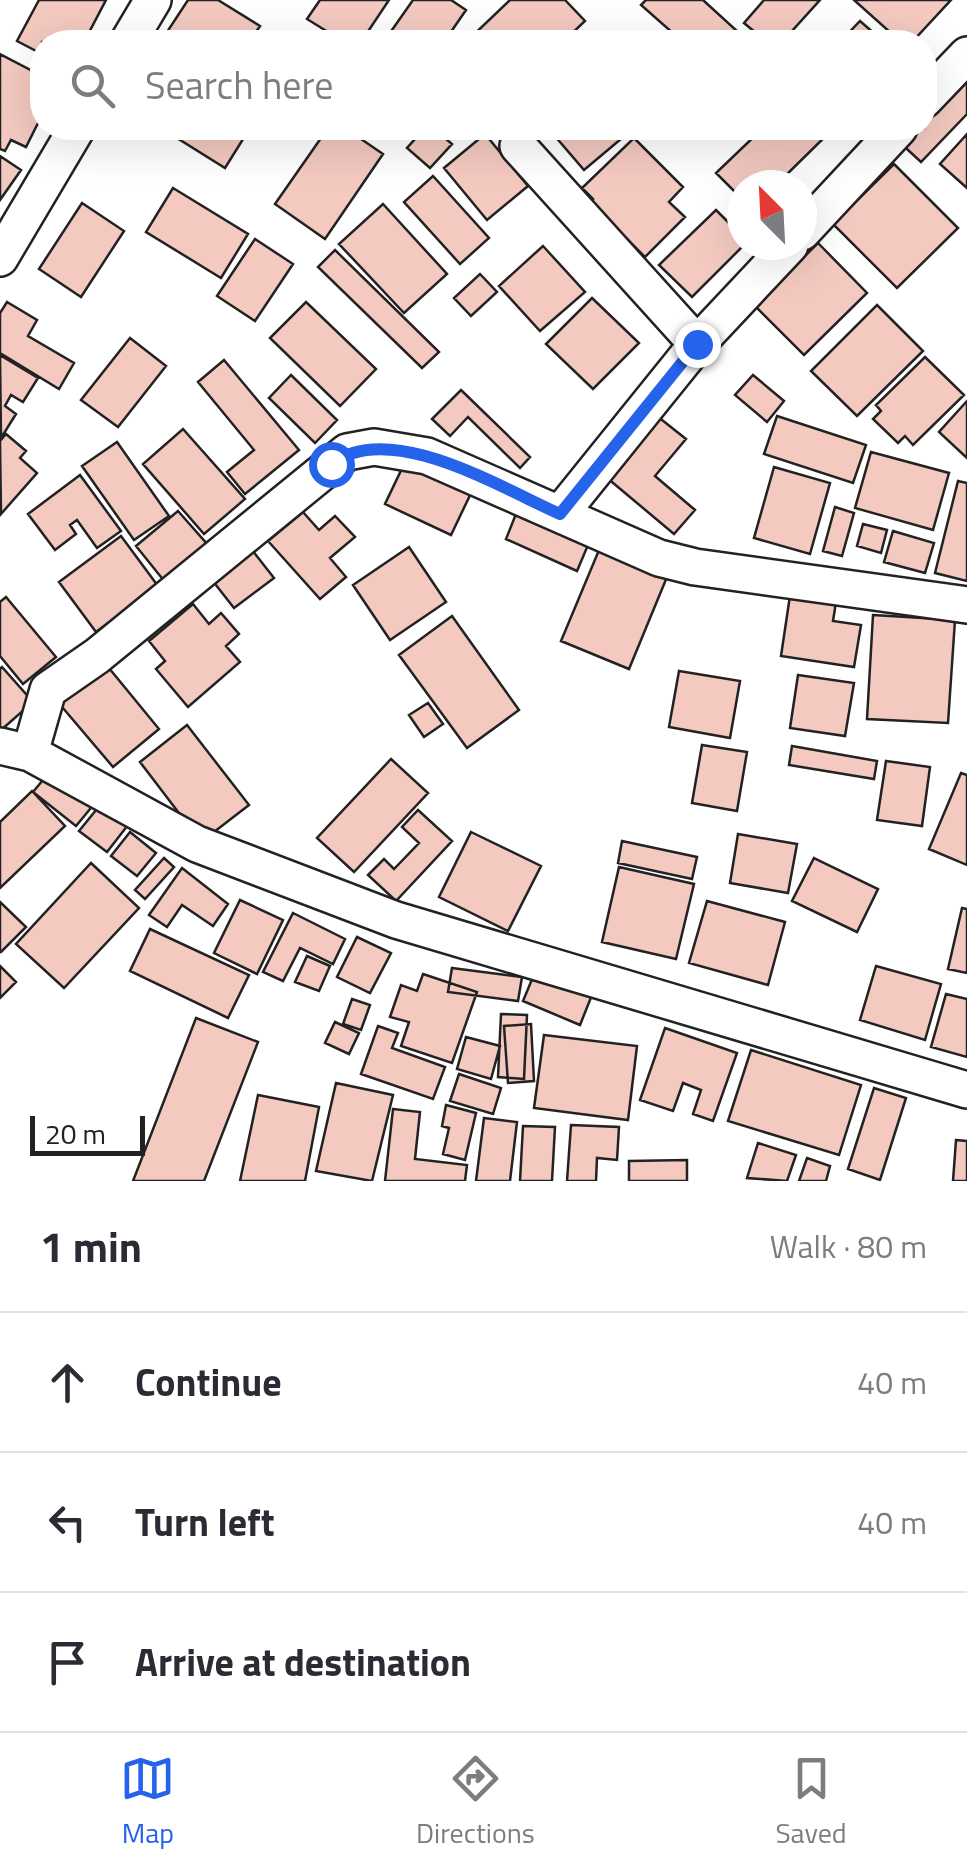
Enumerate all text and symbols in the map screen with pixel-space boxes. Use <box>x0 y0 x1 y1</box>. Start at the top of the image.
search box <box>30 30 937 140</box>
text: Search here <box>145 56 333 114</box>
icon: search <box>65 58 120 113</box>
north arrow <box>727 170 817 260</box>
route end <box>675 322 721 368</box>
route start <box>309 442 355 488</box>
scale bar <box>30 1111 145 1156</box>
text: 20 m <box>45 1112 106 1155</box>
text: 1 min <box>40 1214 142 1278</box>
text: Walk · 80 m <box>770 1222 927 1270</box>
text: Continue <box>135 1353 282 1411</box>
icon: ahead <box>40 1355 95 1410</box>
text: 40 m <box>857 1358 927 1406</box>
text: Turn left <box>135 1493 275 1551</box>
icon: left <box>40 1495 95 1550</box>
text: 40 m <box>857 1498 927 1546</box>
text: Arrive at destination <box>135 1633 471 1691</box>
icon: arrive <box>40 1635 95 1690</box>
tab: Map <box>120 1751 175 1854</box>
tab: Directions <box>416 1751 535 1854</box>
tab: Saved <box>775 1751 847 1854</box>

